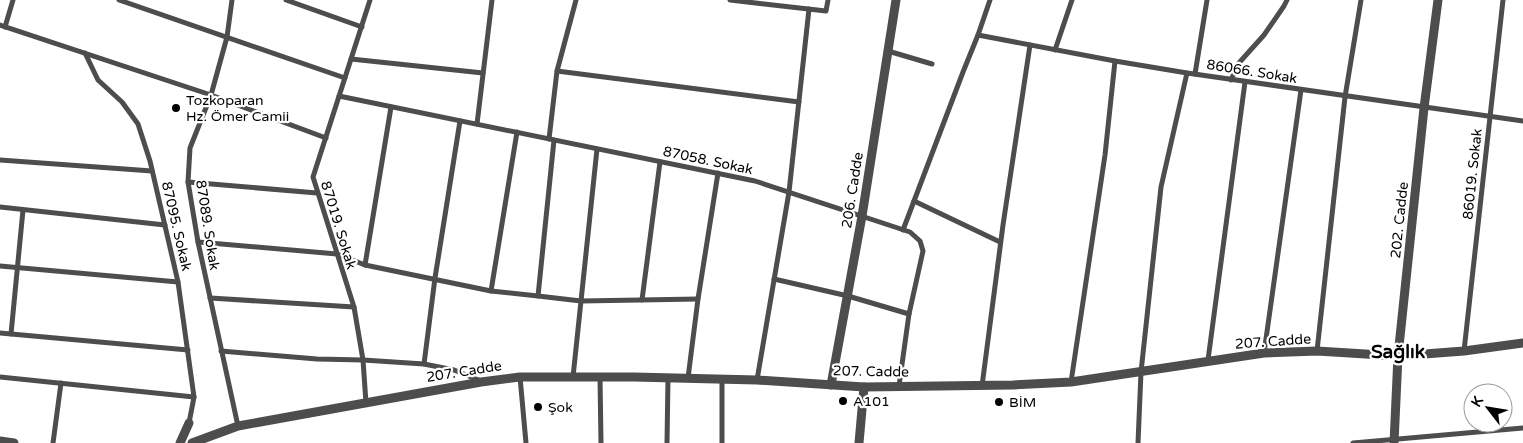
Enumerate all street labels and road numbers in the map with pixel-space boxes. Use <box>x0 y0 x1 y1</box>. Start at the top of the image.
street label: 86066. Sokak <box>1205 56 1299 87</box>
street label: 86019. Sokak <box>1459 127 1486 220</box>
street label: 87058. Sokak <box>661 143 755 178</box>
street label: 206. Cadde <box>838 151 867 229</box>
street label: 87089. Sokak <box>192 179 223 272</box>
street label: 87019. Sokak <box>317 179 360 272</box>
street label: 87095. Sokak <box>158 180 195 273</box>
street label: 202. Cadde <box>1387 181 1412 259</box>
street label: 207. Cadde <box>1234 330 1312 353</box>
street label: 207. Cadde <box>425 357 503 386</box>
street label: 207. Cadde <box>833 362 909 381</box>

